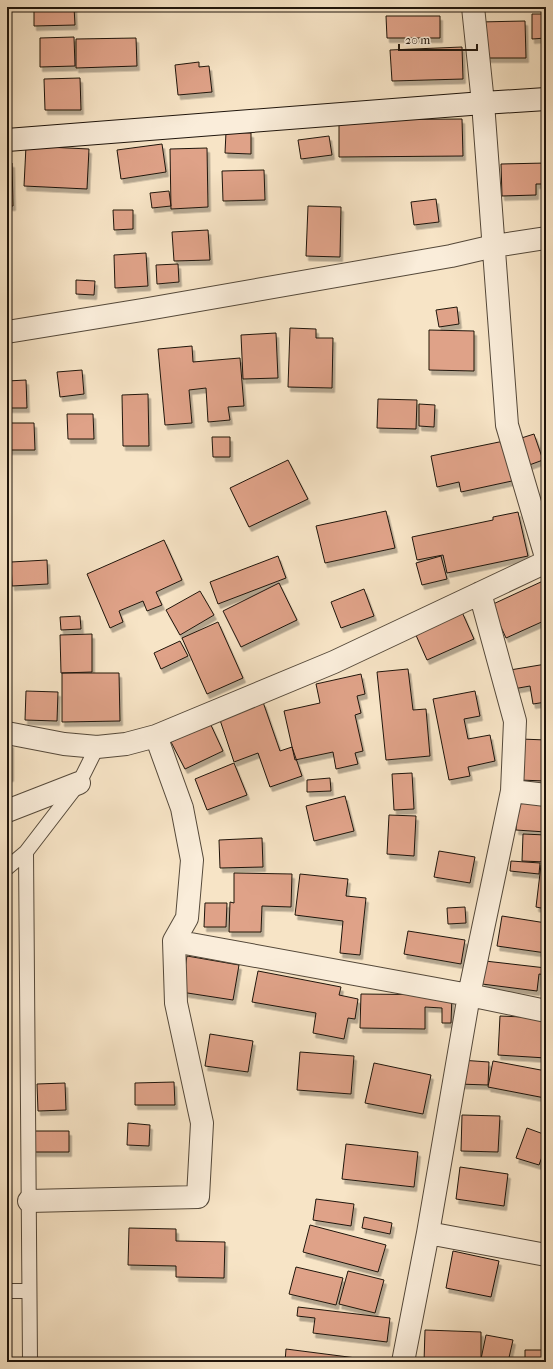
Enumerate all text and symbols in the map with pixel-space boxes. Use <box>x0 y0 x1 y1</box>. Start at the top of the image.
scale bar <box>399 26 477 52</box>
text: 20 m <box>405 33 430 47</box>

